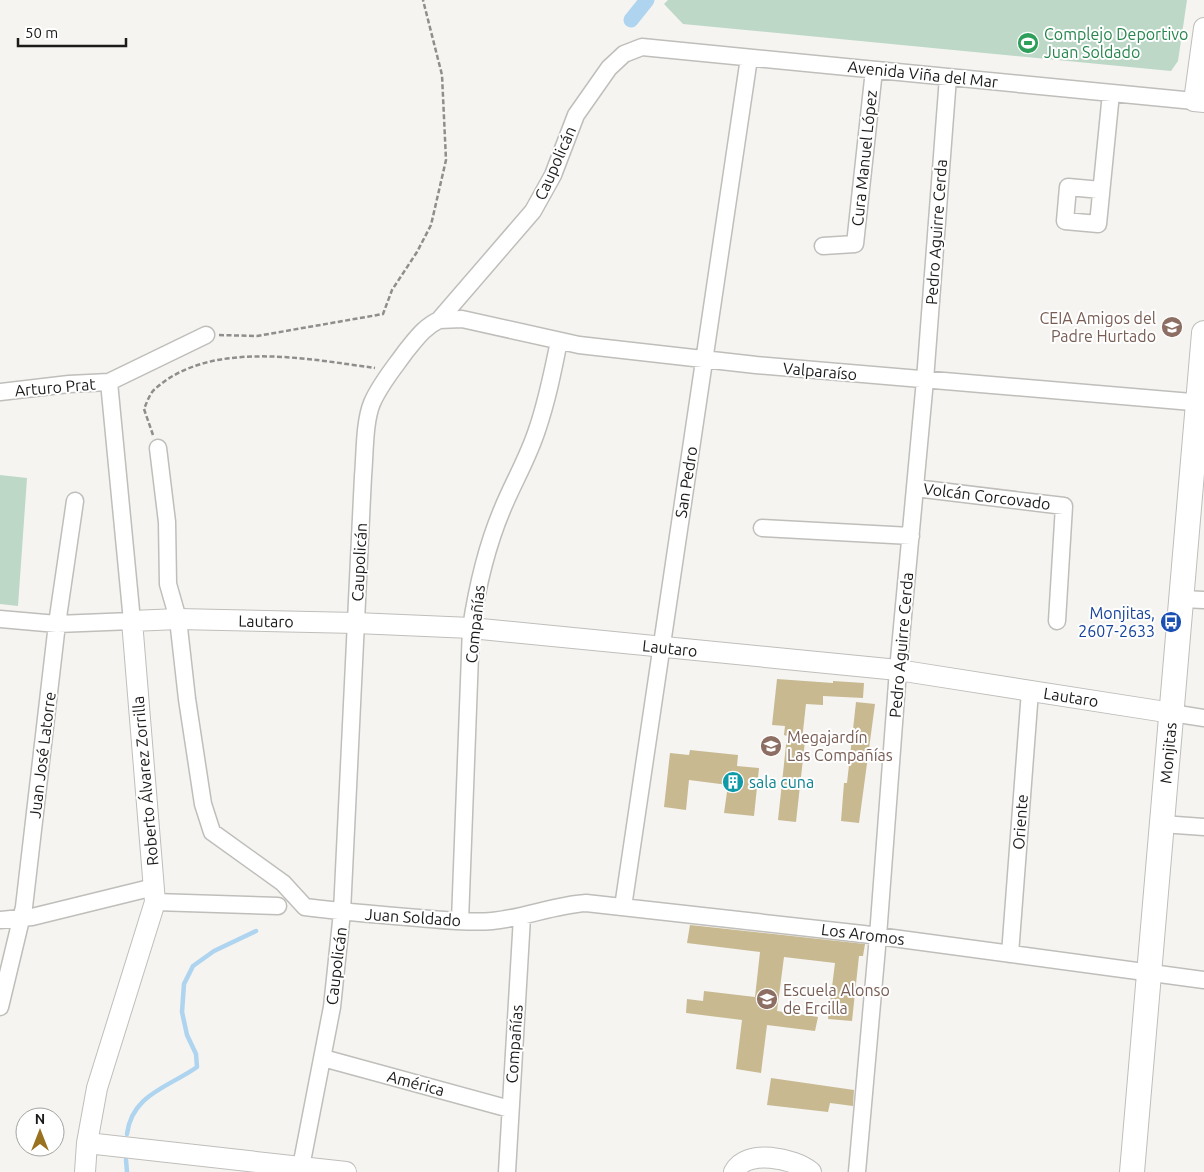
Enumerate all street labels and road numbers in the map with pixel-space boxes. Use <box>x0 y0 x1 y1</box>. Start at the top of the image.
street label: Avenida Viña del Mar <box>847 57 999 91</box>
street label: Cura Manuel López <box>848 89 880 227</box>
street label: Caupolicán <box>531 123 579 203</box>
street label: Pedro Aguirre Cerda <box>922 159 950 305</box>
street label: Valparaíso <box>782 359 858 383</box>
street label: Arturo Prat <box>14 374 97 399</box>
street label: San Pedro <box>671 445 701 519</box>
street label: Volcán Corcovado <box>922 479 1052 513</box>
street label: Caupolicán <box>348 522 370 602</box>
street label: Pedro Aguirre Cerda <box>886 572 916 718</box>
street label: Compañías <box>462 584 488 664</box>
street label: Lautaro <box>238 612 294 630</box>
street label: Lautaro <box>642 636 698 660</box>
street label: Lautaro <box>1042 684 1100 710</box>
street label: Juan José Latorre <box>25 691 59 819</box>
street label: Roberto Álvarez Zorrilla <box>127 695 161 867</box>
street label: Monjitas <box>1156 721 1180 784</box>
street label: Oriente <box>1009 794 1031 850</box>
street label: Juan Soldado <box>364 905 462 929</box>
street label: Los Aromos <box>820 920 906 948</box>
street label: Caupolicán <box>322 926 350 1006</box>
street label: Compañías <box>502 1004 526 1084</box>
street label: América <box>385 1067 447 1099</box>

